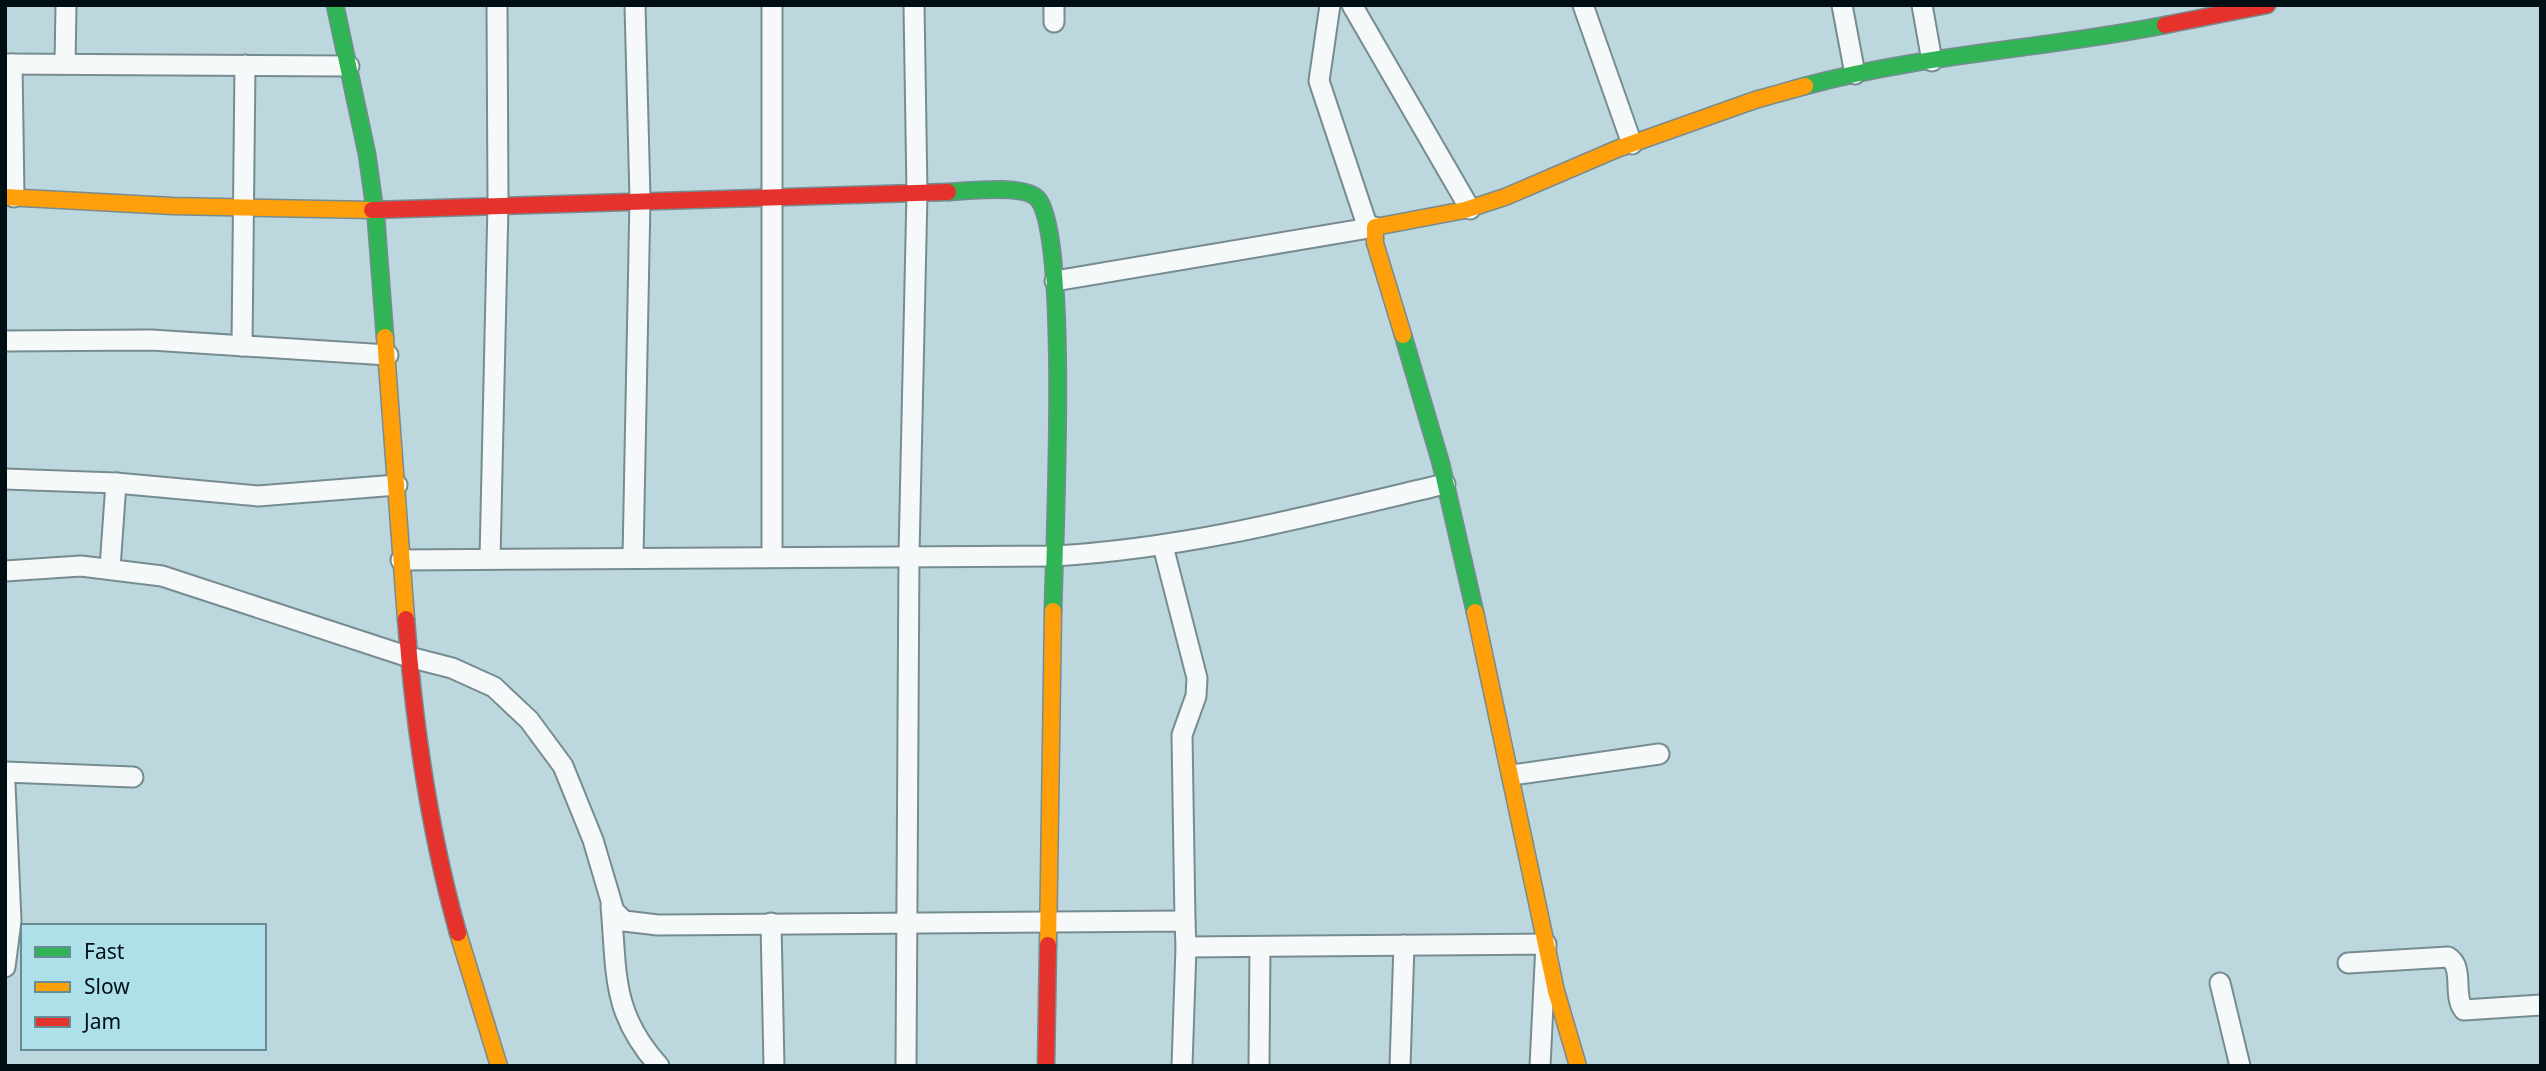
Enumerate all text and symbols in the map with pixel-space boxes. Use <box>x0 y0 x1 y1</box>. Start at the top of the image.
legend <box>21 924 266 1050</box>
text: Fast <box>84 937 125 965</box>
text: Slow <box>84 972 130 1000</box>
text: Jam <box>82 1007 121 1035</box>

